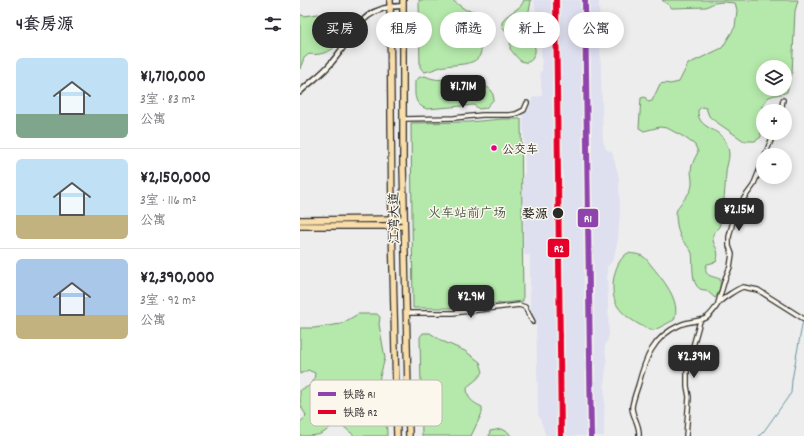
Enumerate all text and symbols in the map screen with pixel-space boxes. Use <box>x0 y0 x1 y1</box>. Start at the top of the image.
chip: 买房 <box>312 12 368 48</box>
chip: 租房 <box>376 12 432 48</box>
chip: 筛选 <box>440 12 496 48</box>
chip: 新上 <box>504 12 560 48</box>
chip: 公寓 <box>568 12 624 48</box>
icon: filters <box>262 13 284 35</box>
text: 4套房源 <box>16 14 74 38</box>
map controls <box>756 60 792 184</box>
button: layers <box>756 60 792 96</box>
text: ¥1,710,000 <box>140 66 206 90</box>
icon: home <box>48 74 96 122</box>
pin: ¥1.71M <box>430 75 496 109</box>
text: ¥1.71M <box>450 78 476 97</box>
text: 3室 · 83 m² <box>140 91 195 110</box>
button: + <box>756 104 792 140</box>
text: 公寓 <box>140 111 166 130</box>
place label: 公交车 <box>502 142 538 159</box>
marker: 公交车 <box>489 143 499 153</box>
button: − <box>756 148 792 184</box>
text: ¥2,150,000 <box>140 167 211 191</box>
icon: home <box>48 175 96 223</box>
text: 3室 · 116 m² <box>140 192 196 211</box>
street label: 江湾大道 <box>386 192 405 244</box>
pin: ¥2.15M <box>706 198 772 232</box>
text: ¥2.15M <box>724 201 754 220</box>
park label: 火车站前广场 <box>428 205 506 224</box>
place label: 婺源 <box>522 206 548 225</box>
marker: 婺源 <box>551 206 565 220</box>
line badge: R1 <box>577 208 599 228</box>
text: 公寓 <box>140 212 166 231</box>
text: R1 <box>584 212 592 228</box>
line badge: R2 <box>547 238 570 258</box>
text: R2 <box>554 242 564 258</box>
text: ¥2,390,000 <box>140 267 215 291</box>
icon: home <box>48 275 96 323</box>
pin: ¥2.9M <box>443 285 499 319</box>
text: ¥2.9M <box>457 288 485 307</box>
text: 3室 · 92 m² <box>140 292 196 311</box>
text: 公寓 <box>140 312 166 331</box>
pin: ¥2.39M <box>661 345 727 379</box>
text: ¥2.39M <box>677 348 711 367</box>
legend <box>310 380 442 426</box>
text: 铁路 R1 <box>343 388 375 404</box>
text: 铁路 R2 <box>343 406 378 422</box>

